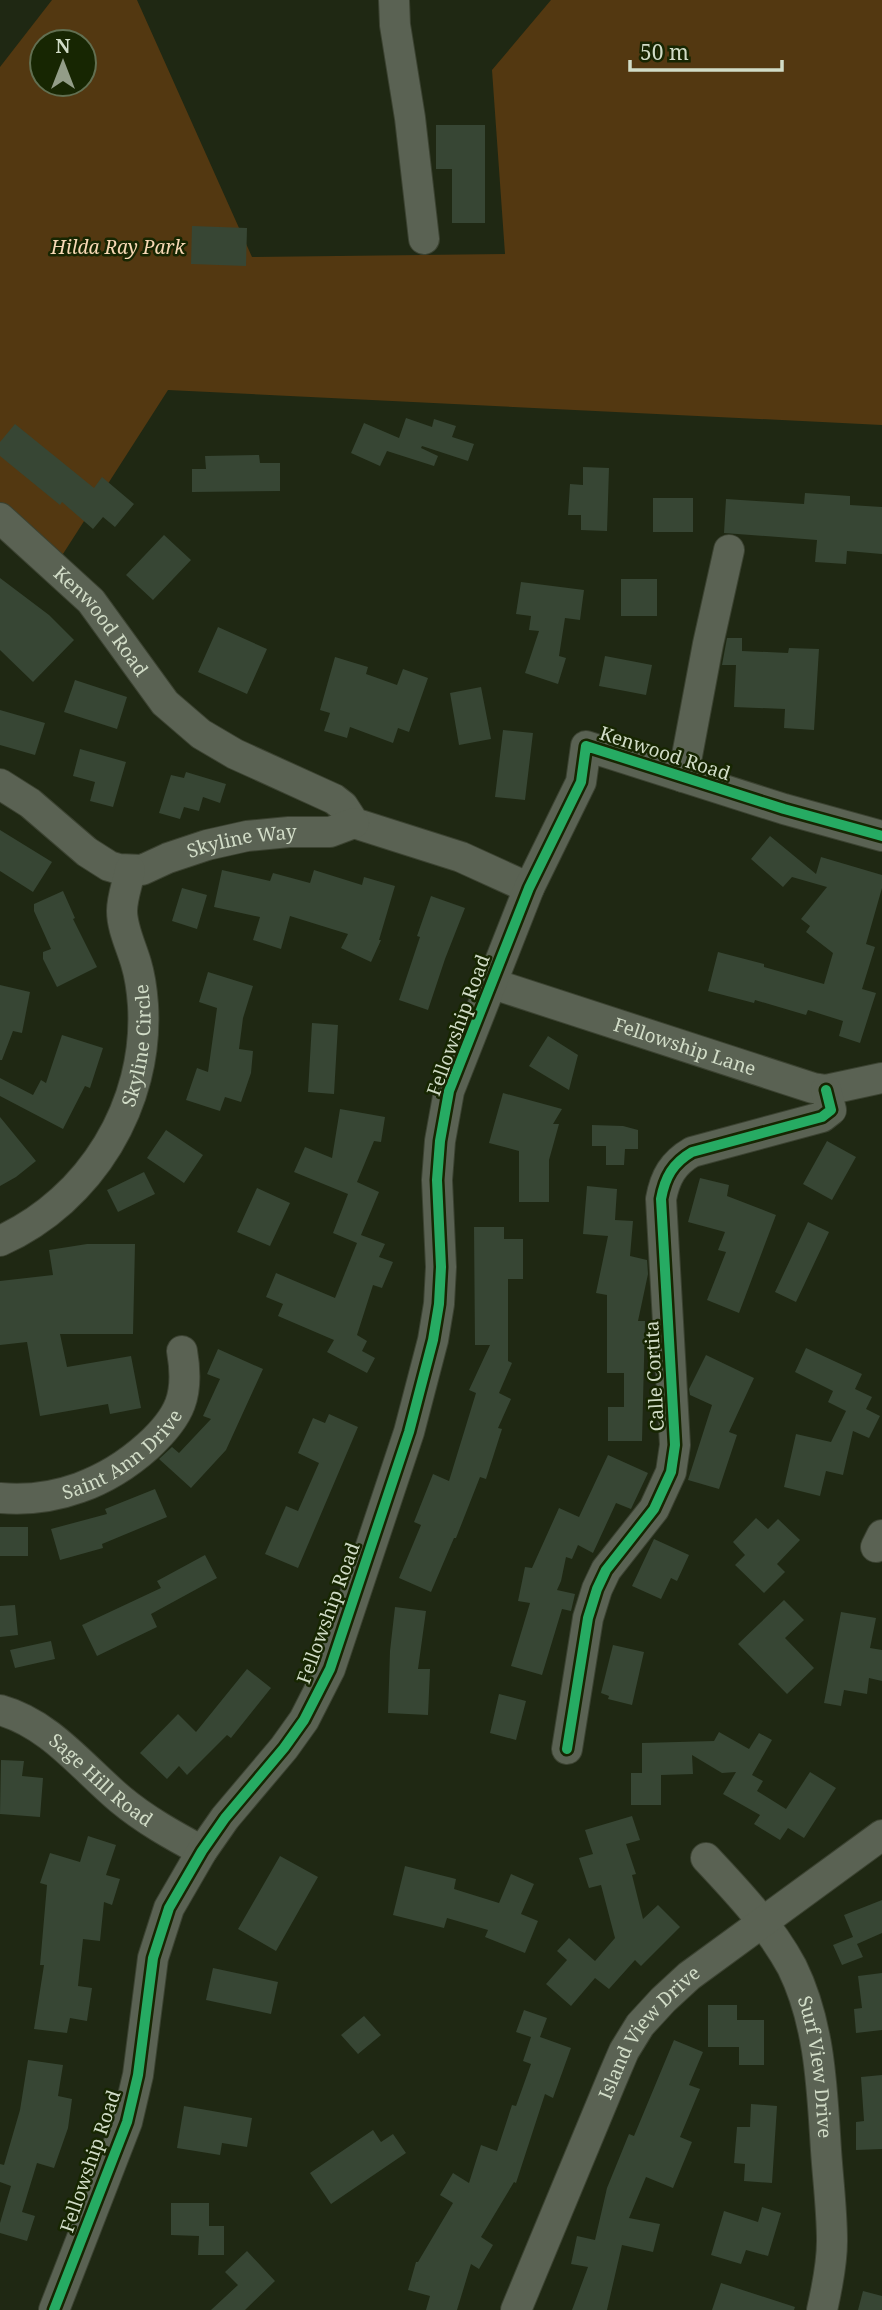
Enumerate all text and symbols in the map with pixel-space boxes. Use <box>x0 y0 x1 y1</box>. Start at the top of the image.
north arrow <box>28 28 98 98</box>
scale bar <box>630 28 782 72</box>
text: N <box>56 33 71 59</box>
text: 50 m <box>640 38 689 66</box>
park label: Hilda Ray Park <box>50 234 186 260</box>
street label: Kenwood Road <box>48 560 155 682</box>
street label: Kenwood Road <box>596 720 734 786</box>
street label: Skyline Way <box>183 819 297 864</box>
street label: Fellowship Road <box>420 950 496 1099</box>
street label: Skyline Circle <box>115 983 156 1110</box>
street label: Fellowship Lane <box>611 1011 759 1082</box>
street label: Calle Cortita <box>638 1320 670 1432</box>
street label: Saint Ann Drive <box>59 1404 188 1505</box>
street label: Fellowship Road <box>290 1538 366 1687</box>
street label: Sage Hill Road <box>44 1727 158 1833</box>
street label: Island View Drive <box>592 1959 705 2103</box>
street label: Surf View Drive <box>792 1993 838 2139</box>
street label: Fellowship Road <box>53 2086 127 2236</box>

